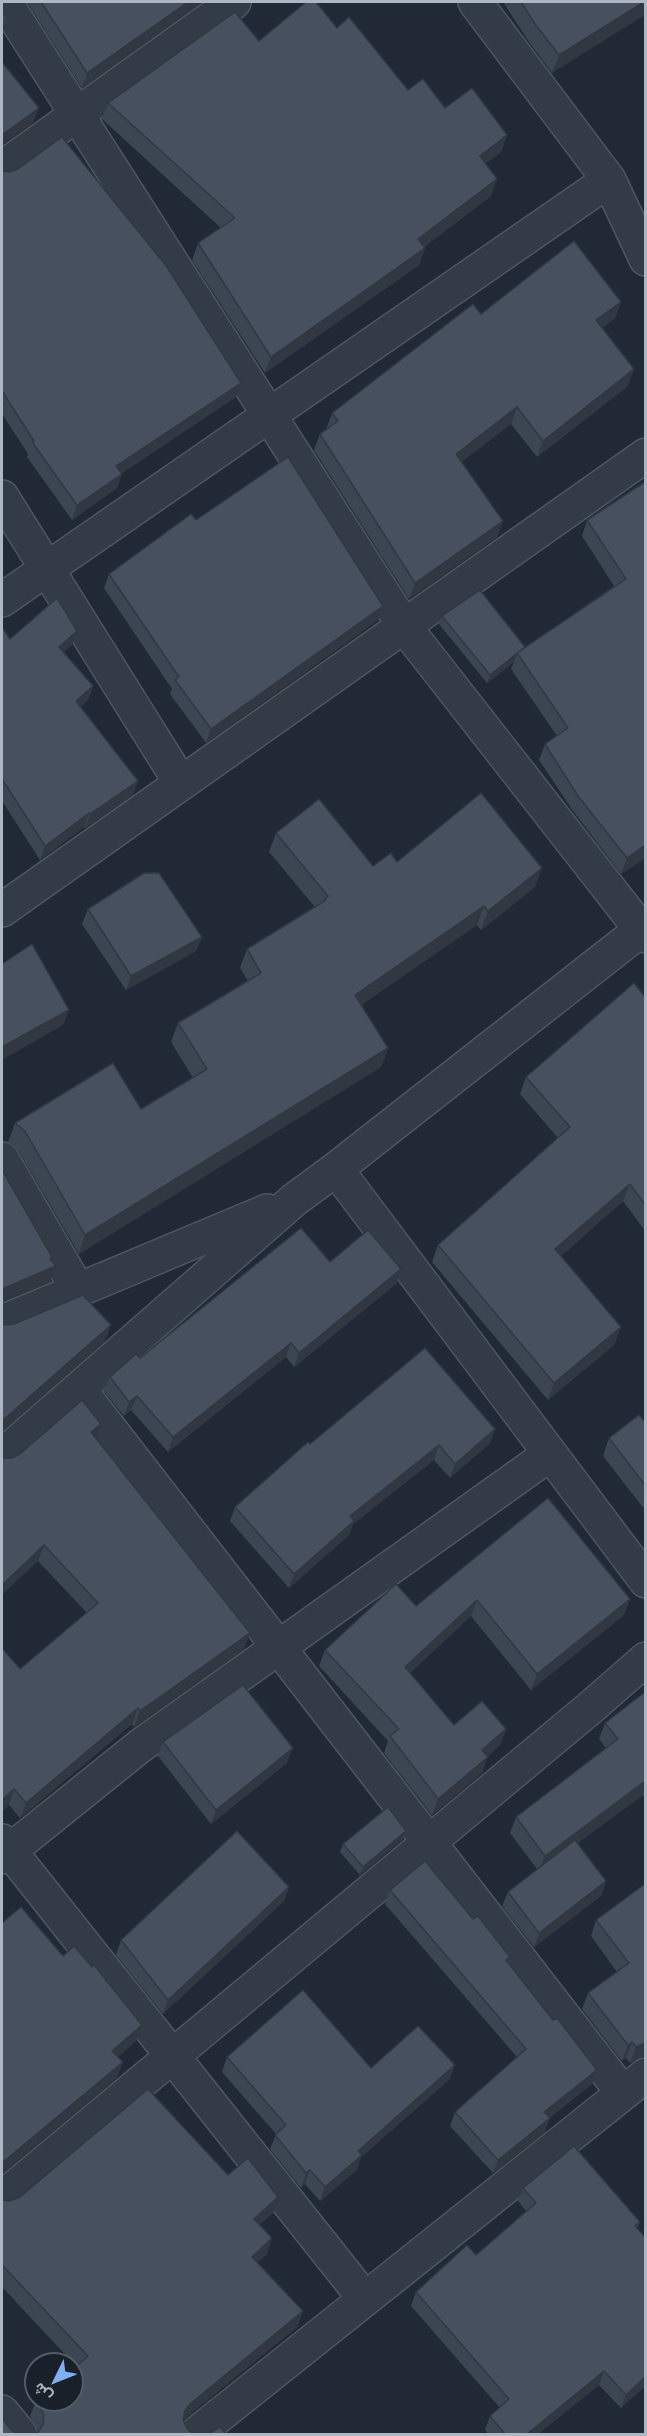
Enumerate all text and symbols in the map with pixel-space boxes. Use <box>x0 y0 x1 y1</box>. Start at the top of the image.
north arrow <box>24 2352 84 2412</box>
text: ش <box>28 2380 55 2407</box>

